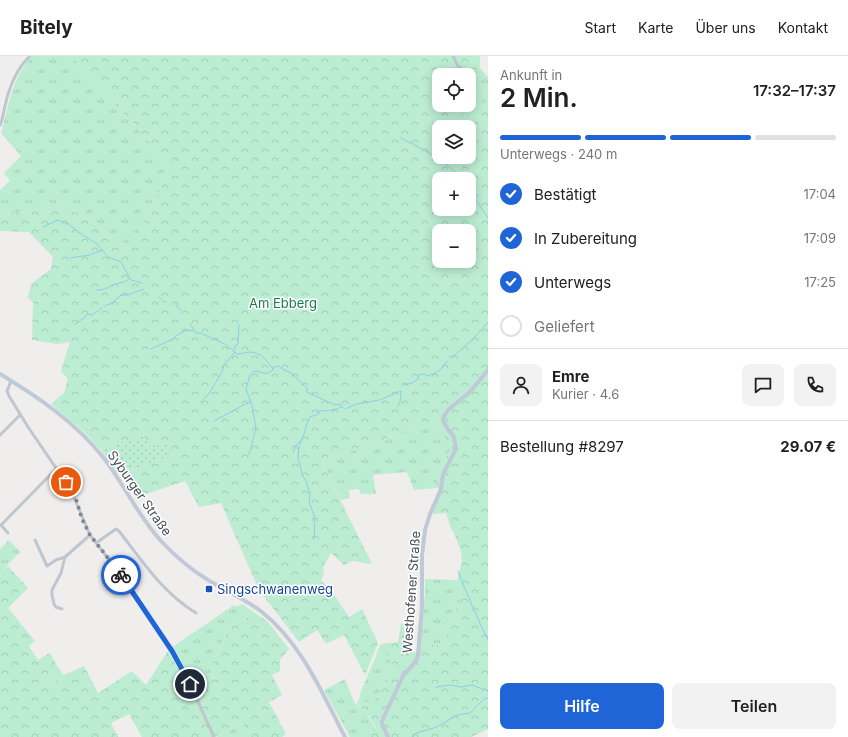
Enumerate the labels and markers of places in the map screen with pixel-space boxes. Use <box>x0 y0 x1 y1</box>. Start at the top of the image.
pin <box>49 465 83 499</box>
place label: Singschwanenweg <box>217 581 333 597</box>
marker: Singschwanenweg <box>204 584 214 594</box>
pin <box>173 667 207 701</box>

